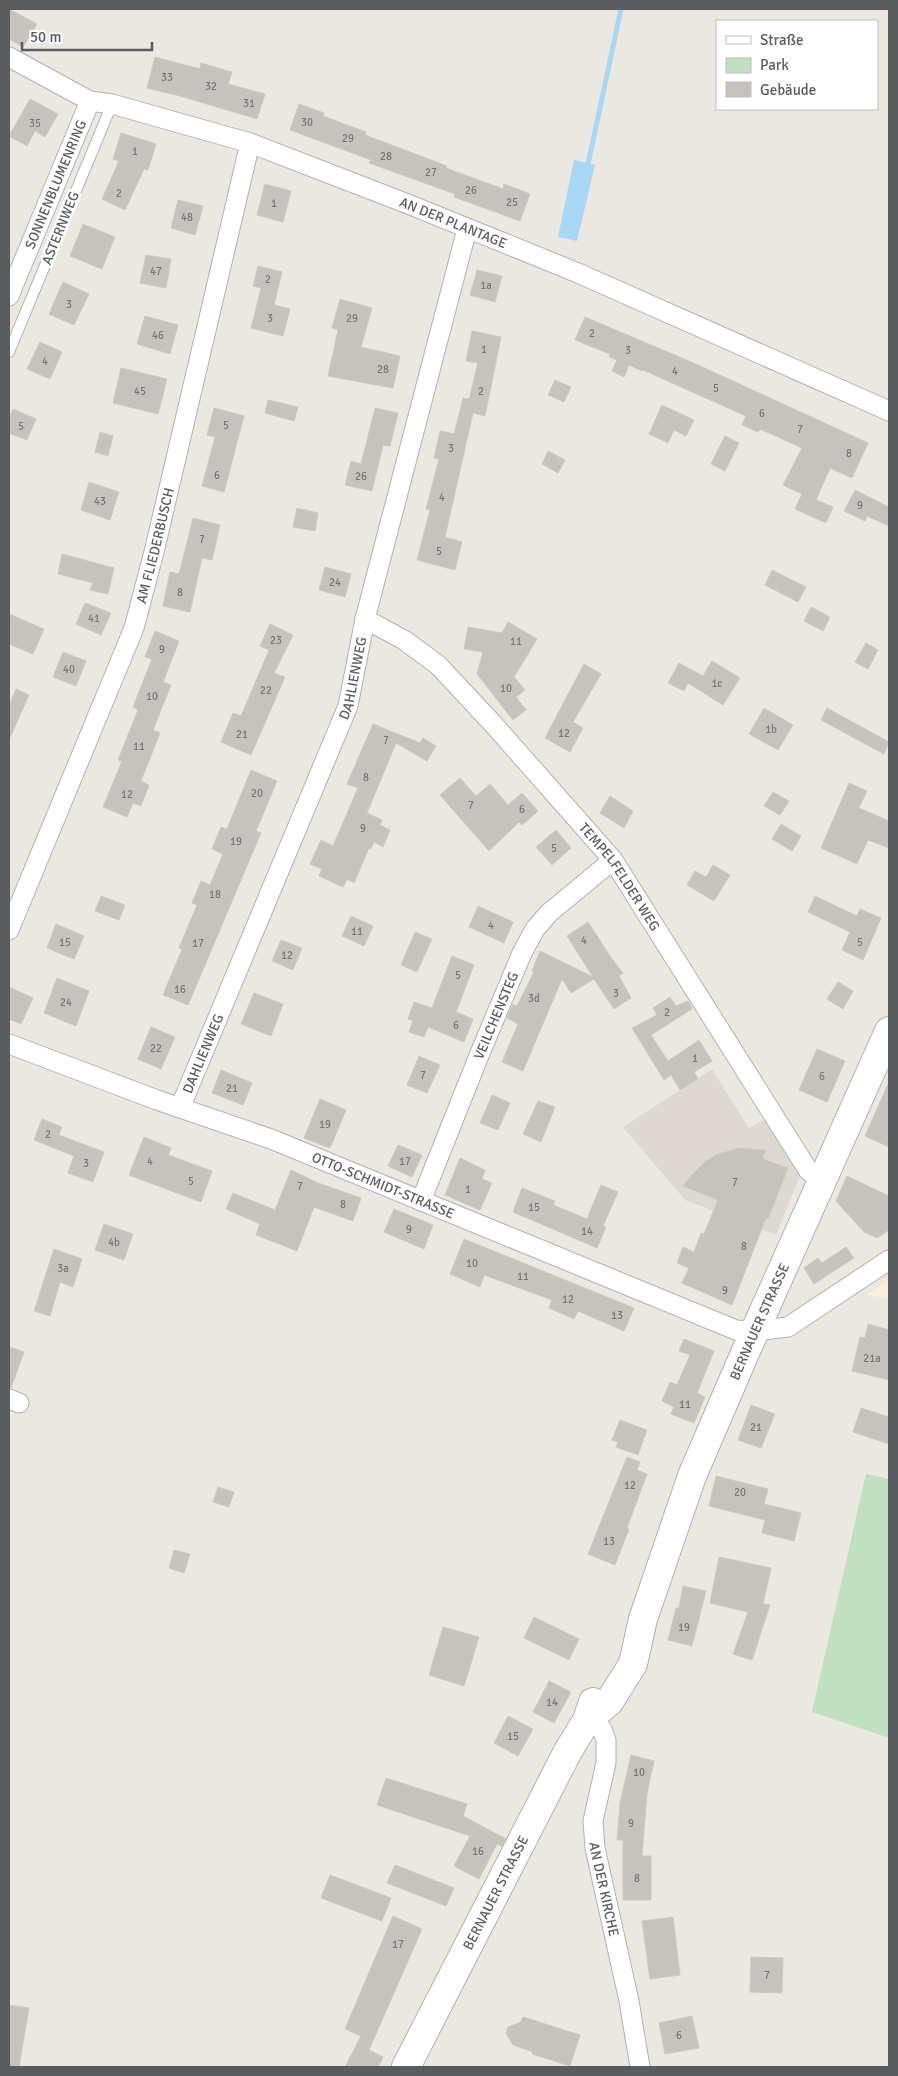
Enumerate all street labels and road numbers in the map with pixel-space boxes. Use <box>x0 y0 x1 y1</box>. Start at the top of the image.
street label: SONNENBLUMENRING <box>22 117 90 251</box>
street label: ASTERNWEG <box>38 189 83 267</box>
street label: AN DER PLANTAGE <box>397 194 509 252</box>
street label: AM FLIEDERBUSCH <box>133 486 178 605</box>
street label: DAHLIENWEG <box>335 635 370 722</box>
street label: TEMPELFELDER WEG <box>575 819 663 934</box>
street label: VEILCHENSTEG <box>470 969 522 1062</box>
street label: DAHLIENWEG <box>179 1012 227 1096</box>
street label: OTTO-SCHMIDT-STRASSE <box>309 1149 457 1222</box>
street label: BERNAUER STRASSE <box>726 1261 793 1383</box>
street label: BERNAUER STRASSE <box>459 1833 532 1953</box>
street label: AN DER KIRCHE <box>586 1842 622 1938</box>

